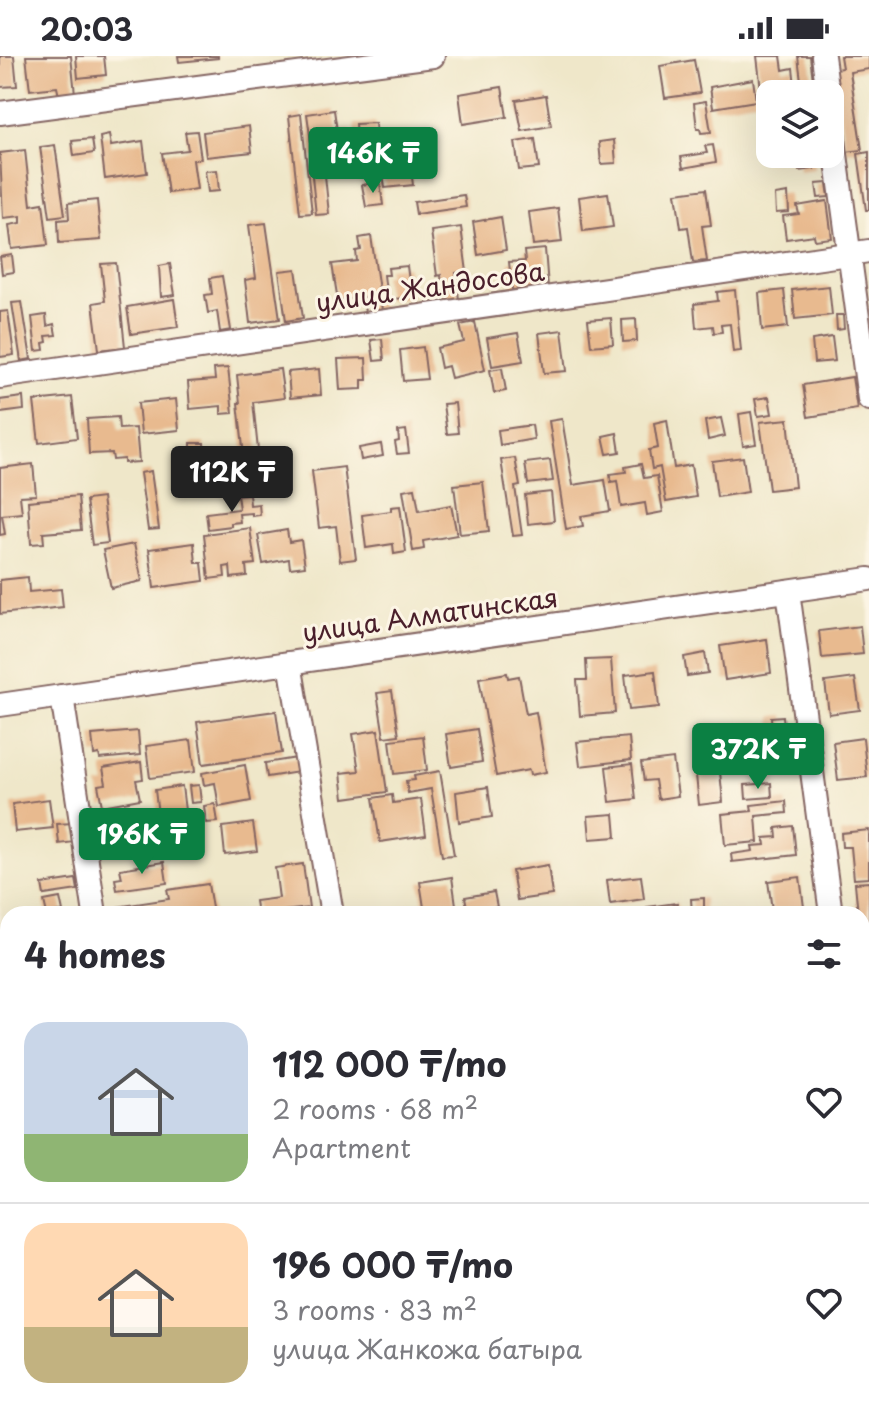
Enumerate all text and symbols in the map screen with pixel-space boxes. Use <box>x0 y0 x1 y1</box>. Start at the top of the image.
text: 20:03 <box>40 6 133 51</box>
map controls <box>756 80 844 168</box>
button: layers <box>756 80 844 168</box>
pin: 146K ₸ <box>308 127 438 195</box>
text: 146K ₸ <box>327 133 419 172</box>
street label: улица Жандосова <box>313 251 548 321</box>
pin: 112K ₸ <box>167 446 297 514</box>
text: 112K ₸ <box>189 452 275 491</box>
street label: улица Алматинская <box>300 577 560 651</box>
pin: 372K ₸ <box>693 723 823 791</box>
text: 372K ₸ <box>710 729 806 768</box>
pin: 196K ₸ <box>77 808 207 876</box>
text: 196K ₸ <box>97 814 187 853</box>
text: 4 homes <box>24 928 166 980</box>
icon: filters <box>802 932 846 976</box>
text: 112 000 ₸/mo <box>272 1037 507 1089</box>
icon: home <box>88 1054 184 1150</box>
icon: heart <box>802 1080 846 1124</box>
text: 2 rooms · 68 m² <box>272 1089 478 1128</box>
text: Apartment <box>272 1128 411 1167</box>
text: 196 000 ₸/mo <box>272 1238 513 1290</box>
icon: home <box>88 1255 184 1351</box>
icon: heart <box>802 1281 846 1325</box>
text: 3 rooms · 83 m² <box>272 1290 477 1329</box>
text: улица Жанкожа батыра <box>272 1329 582 1368</box>

